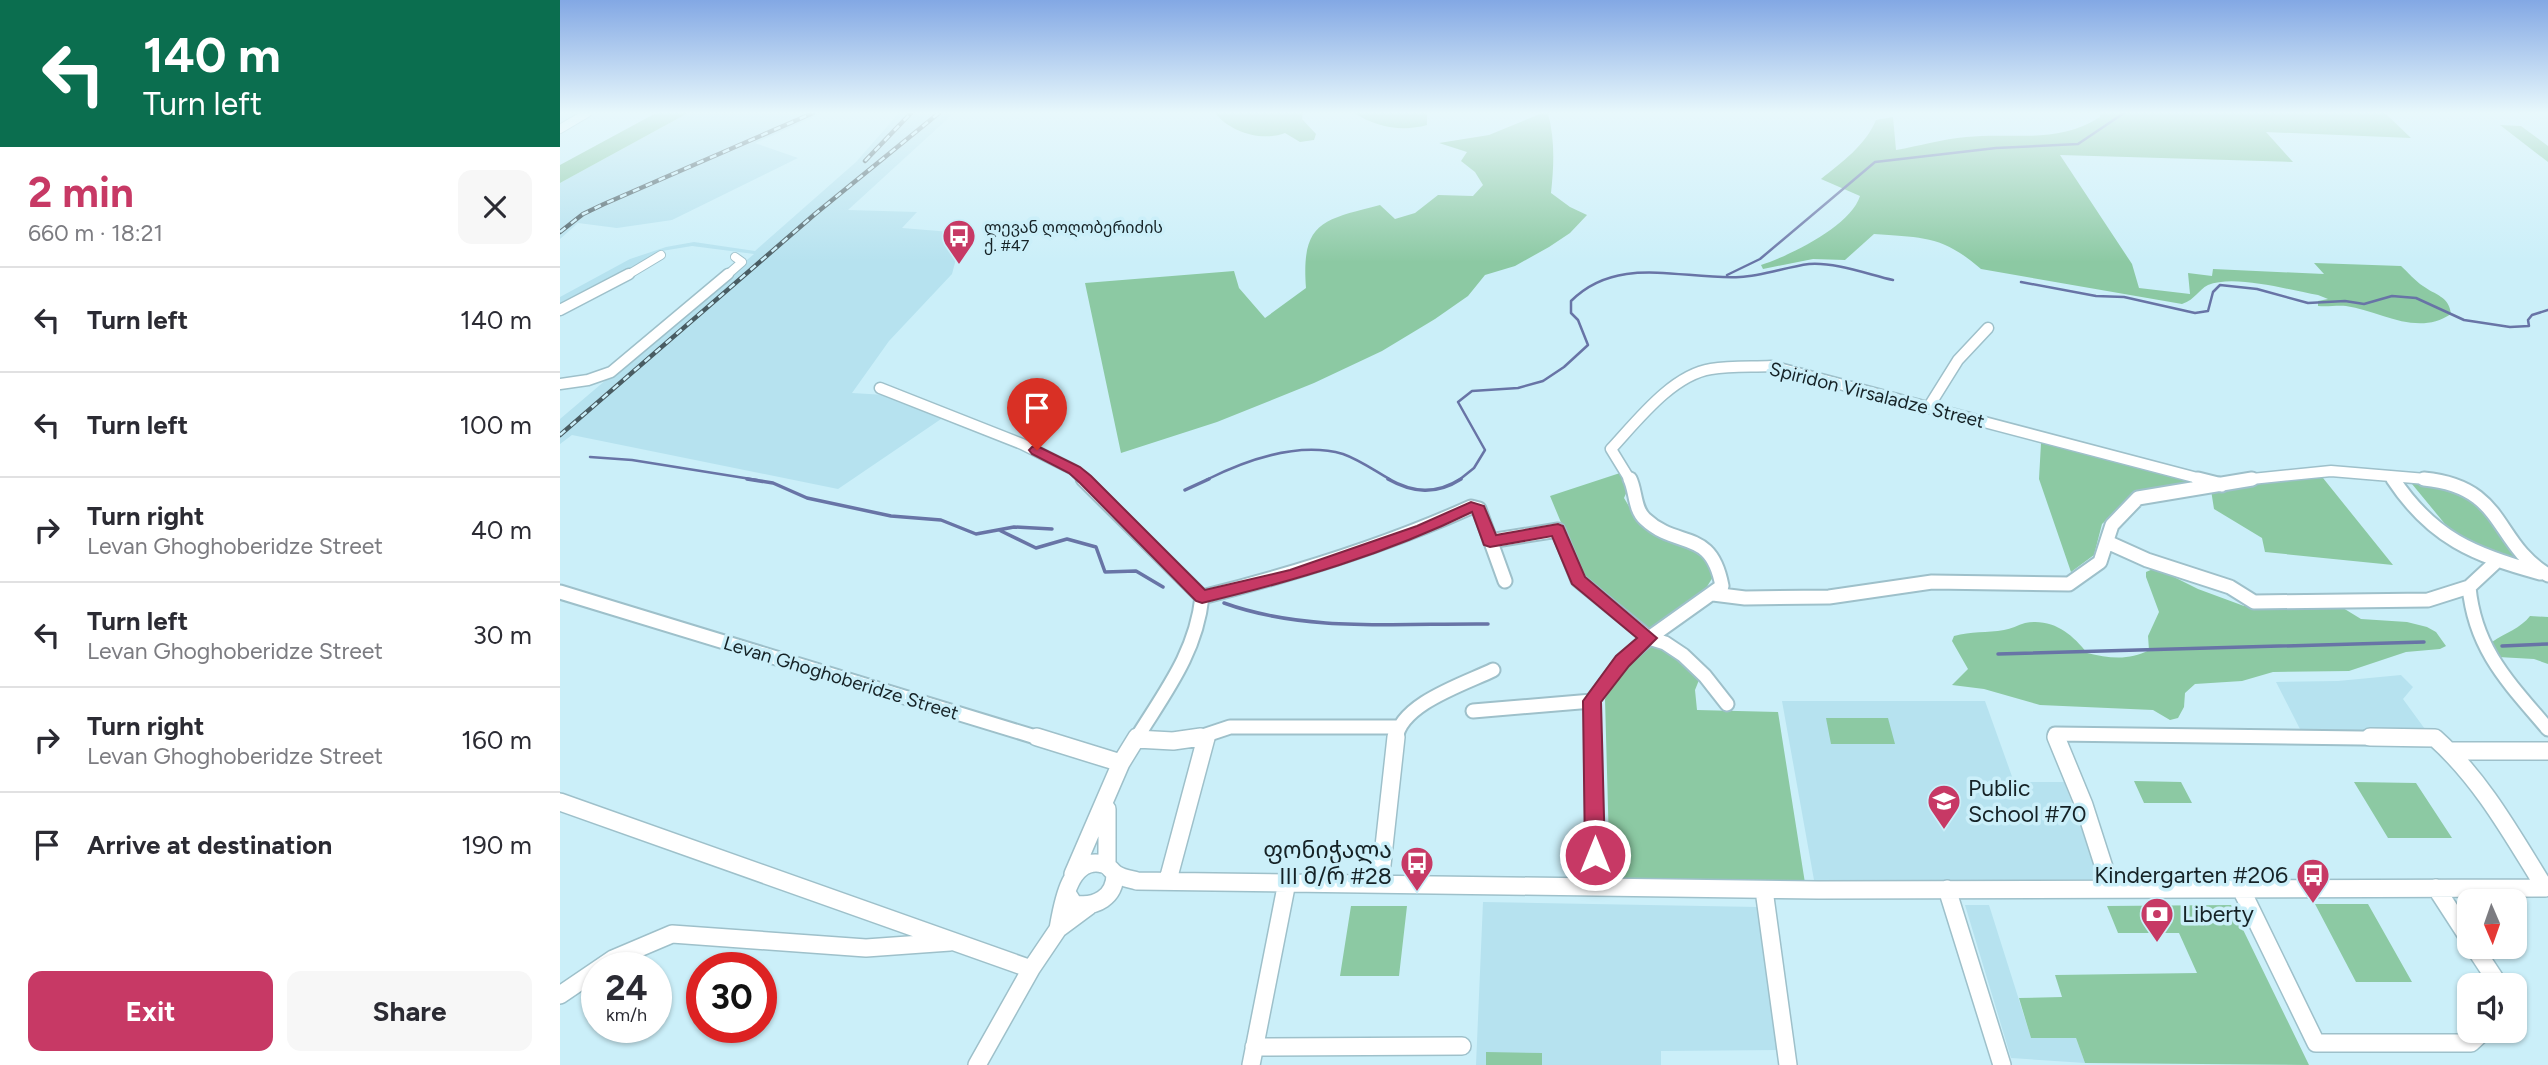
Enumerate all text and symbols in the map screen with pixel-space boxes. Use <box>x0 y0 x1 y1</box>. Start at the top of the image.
text: 140 m <box>143 25 281 84</box>
icon: left <box>28 28 119 119</box>
text: Turn left <box>143 85 262 123</box>
text: 2 min <box>28 167 134 218</box>
button: close <box>458 170 532 244</box>
bus stop icon: ლევან ღოღობერიძის ქ. #47 <box>940 217 978 266</box>
place label: ლევან ღოღობერიძის ქ. #47 <box>984 218 1163 255</box>
text: 660 m · 18:21 <box>28 219 163 247</box>
icon: left <box>28 301 66 339</box>
text: Turn left <box>87 304 188 336</box>
text: 140 m <box>460 304 532 336</box>
street label: Spiridon Virsaladze Street <box>1767 357 1987 433</box>
pin <box>1007 378 1067 450</box>
icon: arrive <box>1018 389 1056 427</box>
icon: left <box>28 406 66 444</box>
text: Turn left <box>87 409 188 441</box>
text: 100 m <box>459 409 532 441</box>
text: Turn right <box>87 500 204 532</box>
icon: right <box>28 511 66 549</box>
text: 40 m <box>471 514 532 546</box>
text: Levan Ghoghoberidze Street <box>87 532 383 560</box>
text: Turn left <box>87 605 188 637</box>
icon: left <box>28 616 66 654</box>
text: 30 m <box>473 619 532 651</box>
street label: Levan Ghoghoberidze Street <box>721 631 961 725</box>
text: Levan Ghoghoberidze Street <box>87 637 383 665</box>
text: Turn right <box>87 710 204 742</box>
icon: right <box>28 721 66 759</box>
text: 160 m <box>461 724 532 756</box>
text: Levan Ghoghoberidze Street <box>87 742 383 770</box>
place label: Public School #70 <box>1968 774 2086 828</box>
school or university icon: Public School #70 <box>1925 782 1963 831</box>
position arrow <box>1558 818 1632 892</box>
icon: arrive <box>28 826 66 864</box>
text: Arrive at destination <box>87 829 332 861</box>
text: 190 m <box>461 829 532 861</box>
place label: ფონიჭალა III მ/რ #28 <box>1263 836 1392 890</box>
bus stop icon: ფონიჭალა III მ/რ #28 <box>1398 844 1436 893</box>
bus stop icon: Kindergarten #206 <box>2294 856 2332 905</box>
place label: Kindergarten #206 <box>2094 861 2288 889</box>
north arrow <box>2457 889 2527 959</box>
map controls <box>2457 889 2527 1043</box>
bank icon: Liberty <box>2138 895 2176 944</box>
place label: Liberty <box>2182 900 2254 928</box>
speed limit sign: 30 <box>686 952 777 1043</box>
text: 24 <box>605 967 648 1009</box>
button: Exit <box>28 971 273 1051</box>
button: Share <box>287 971 532 1051</box>
button: sound <box>2457 973 2527 1043</box>
text: km/h <box>606 1004 647 1026</box>

